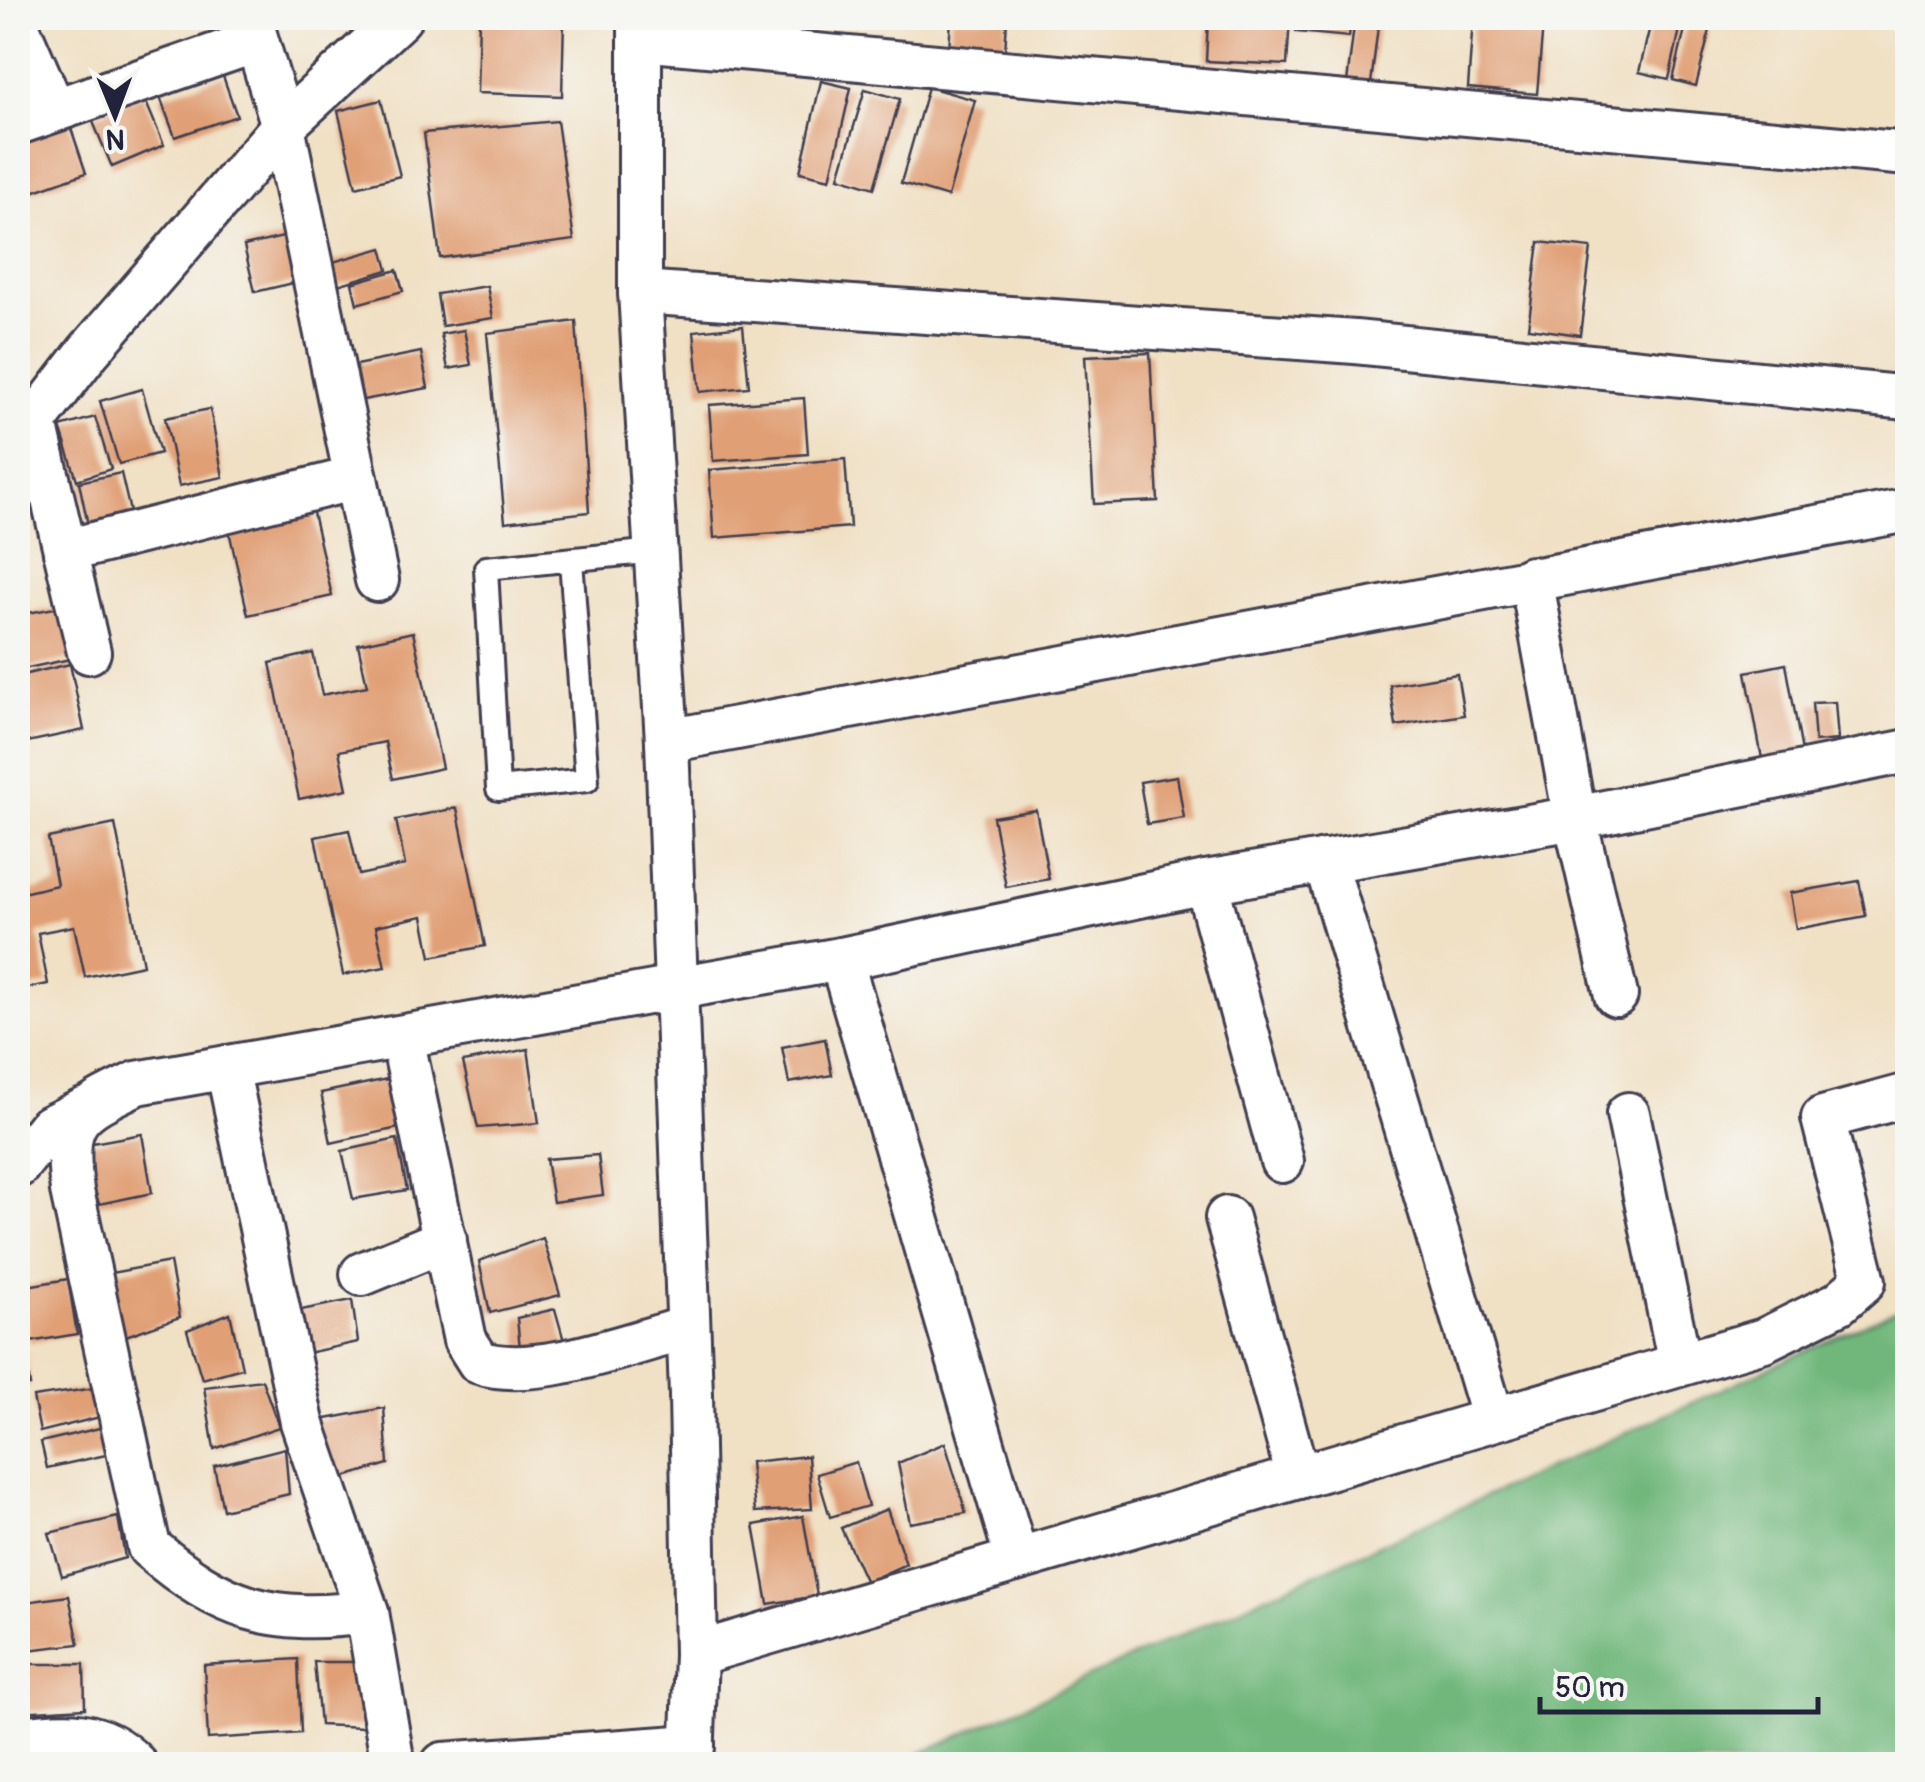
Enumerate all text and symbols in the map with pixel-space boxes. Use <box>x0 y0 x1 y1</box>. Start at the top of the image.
north arrow <box>65 65 165 165</box>
text: N <box>106 121 125 156</box>
scale bar <box>1540 1652 1818 1714</box>
text: 50 m <box>1555 1669 1625 1706</box>

